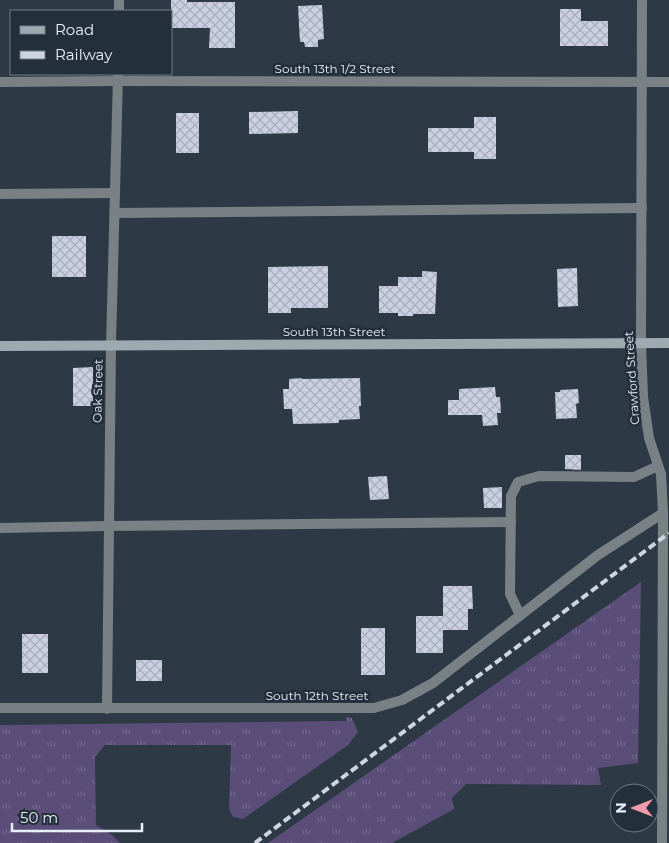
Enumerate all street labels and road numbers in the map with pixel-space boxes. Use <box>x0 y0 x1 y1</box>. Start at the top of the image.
street label: South 13th 1/2 Street <box>275 61 396 76</box>
street label: South 13th Street <box>283 324 385 339</box>
street label: Crawford Street <box>621 330 642 425</box>
street label: Oak Street <box>89 359 106 423</box>
street label: South 12th Street <box>266 688 368 703</box>

